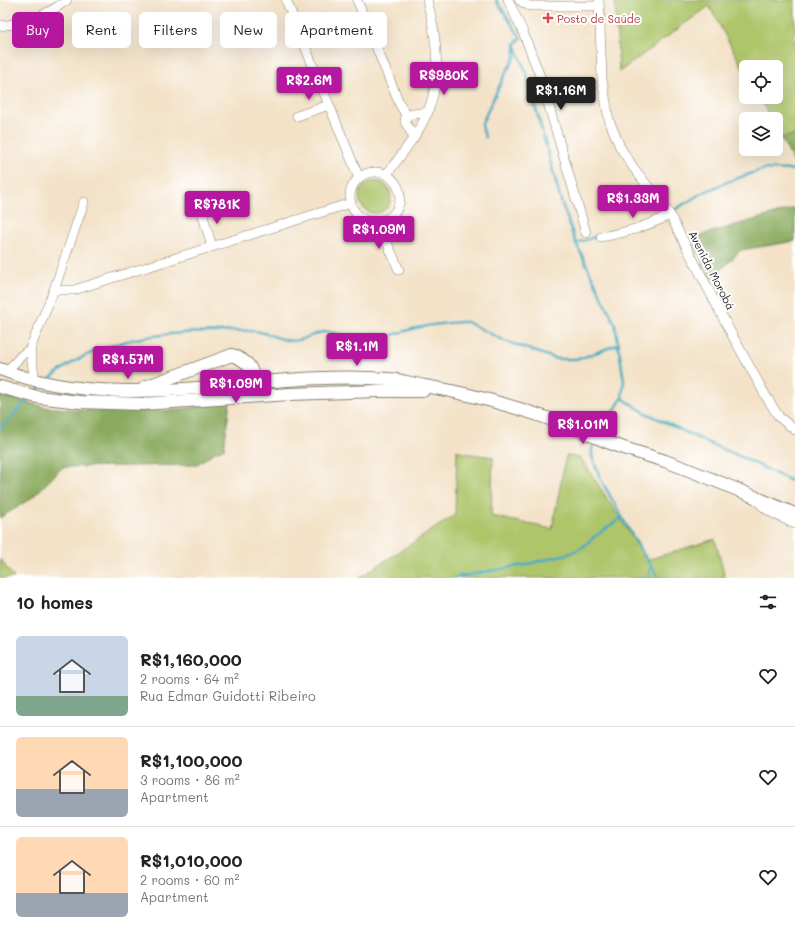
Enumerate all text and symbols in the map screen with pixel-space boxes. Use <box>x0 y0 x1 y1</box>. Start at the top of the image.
place label: Posto de Saúde <box>557 11 641 26</box>
chip: Buy <box>12 12 64 48</box>
chip: Rent <box>72 12 131 48</box>
chip: Filters <box>139 12 212 48</box>
chip: New <box>220 12 277 48</box>
chip: Apartment <box>285 12 387 48</box>
marker: Posto de Saúde <box>542 12 554 24</box>
map controls <box>739 60 783 156</box>
button: locate <box>739 60 783 104</box>
pin: R$980K <box>411 62 477 96</box>
text: R$980K <box>419 66 469 83</box>
pin: R$2.6M <box>276 67 342 101</box>
text: R$2.6M <box>286 71 332 88</box>
pin: R$1.16M <box>524 77 598 111</box>
text: R$1.16M <box>536 81 586 98</box>
button: layers <box>739 112 783 156</box>
pin: R$1.33M <box>596 185 670 219</box>
text: R$1.33M <box>607 189 659 206</box>
pin: R$781K <box>184 191 250 225</box>
text: R$781K <box>194 195 240 212</box>
pin: R$1.09M <box>342 216 416 250</box>
text: R$1.09M <box>352 220 406 237</box>
street label: Avenida Morobá <box>686 228 739 312</box>
pin: R$1.1M <box>324 333 390 367</box>
text: R$1.1M <box>335 337 379 354</box>
pin: R$1.57M <box>91 346 165 380</box>
text: R$1.57M <box>102 350 154 367</box>
pin: R$1.09M <box>199 370 273 404</box>
text: R$1.09M <box>209 374 263 391</box>
pin: R$1.01M <box>546 411 620 445</box>
text: R$1.01M <box>557 415 609 432</box>
text: 10 homes <box>16 591 93 613</box>
icon: filters <box>757 591 779 613</box>
text: R$1,160,000 <box>140 648 242 670</box>
icon: home <box>48 652 96 700</box>
icon: heart <box>757 665 779 687</box>
text: 2 rooms · 64 m² <box>140 670 239 687</box>
text: Rua Edmar Guidotti Ribeiro <box>140 687 316 704</box>
text: R$1,100,000 <box>140 749 242 771</box>
icon: home <box>48 753 96 801</box>
icon: heart <box>757 766 779 788</box>
text: 3 rooms · 86 m² <box>140 771 240 788</box>
text: Apartment <box>140 788 209 805</box>
text: R$1,010,000 <box>140 849 242 871</box>
icon: home <box>48 853 96 901</box>
icon: heart <box>757 866 779 888</box>
text: 2 rooms · 60 m² <box>140 871 239 888</box>
text: Apartment <box>140 888 209 905</box>

